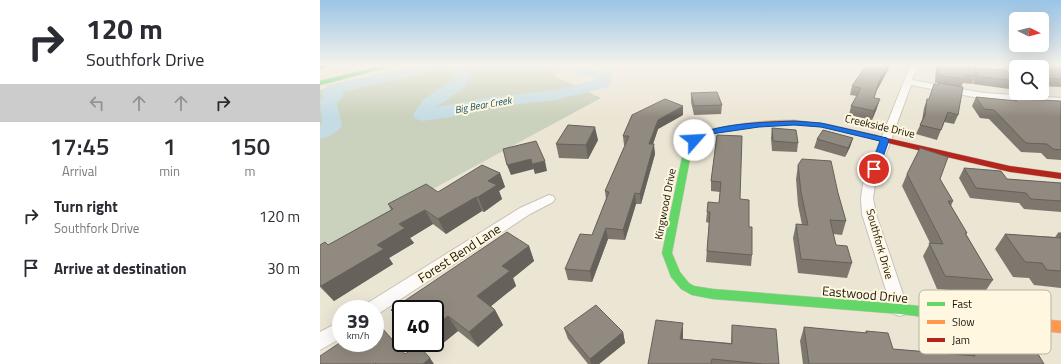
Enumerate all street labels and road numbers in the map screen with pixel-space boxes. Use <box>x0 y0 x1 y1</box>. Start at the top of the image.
street label: Creekside Drive <box>843 110 917 142</box>
street label: Kingwood Drive <box>650 166 680 241</box>
street label: Southfork Drive <box>862 207 898 281</box>
street label: Forest Bend Lane <box>414 219 504 287</box>
street label: Eastwood Drive <box>821 280 909 308</box>

